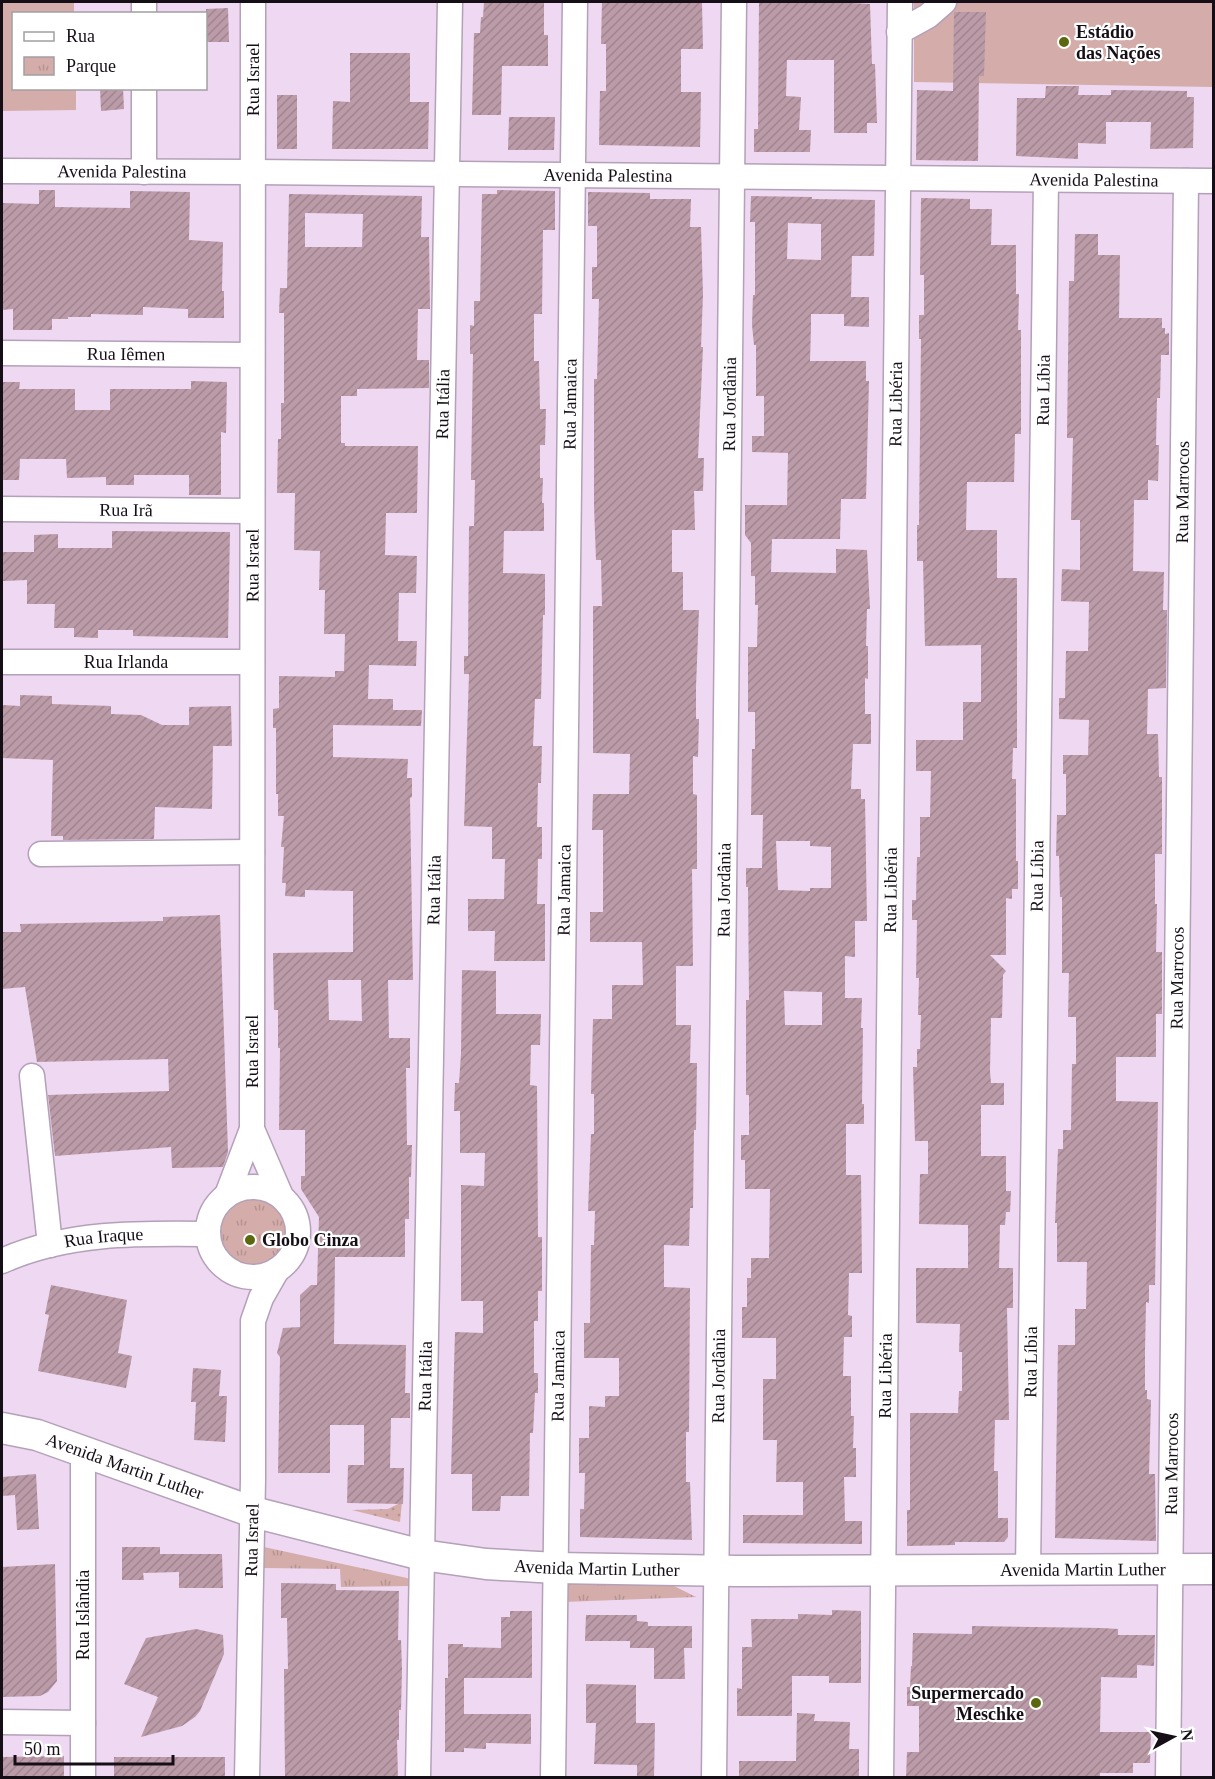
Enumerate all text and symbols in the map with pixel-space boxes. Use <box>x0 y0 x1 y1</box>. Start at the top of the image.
legend <box>12 12 207 90</box>
place label: Estádio das Nações <box>1076 22 1161 63</box>
text: Rua <box>66 26 95 46</box>
marker: Estádio das Nações <box>1057 35 1071 49</box>
street label: Rua Israel <box>243 43 263 116</box>
text: Parque <box>66 56 116 76</box>
street label: Avenida Palestina <box>57 161 187 182</box>
street label: Avenida Palestina <box>543 165 673 186</box>
street label: Avenida Palestina <box>1029 169 1159 190</box>
street label: Rua Iêmen <box>87 344 165 364</box>
street label: Rua Líbia <box>1033 354 1054 426</box>
street label: Rua Jordânia <box>719 357 740 451</box>
street label: Rua Jamaica <box>559 358 581 450</box>
street label: Rua Libéria <box>885 361 906 447</box>
street label: Rua Itália <box>432 369 453 440</box>
street label: Rua Marrocos <box>1172 441 1193 543</box>
street label: Rua Irã <box>99 500 153 520</box>
street label: Rua Israel <box>242 529 263 602</box>
street label: Rua Irlanda <box>84 652 168 672</box>
street label: Rua Líbia <box>1027 840 1047 912</box>
street label: Rua Jordânia <box>713 843 735 937</box>
street label: Rua Jamaica <box>553 844 575 936</box>
street label: Rua Libéria <box>880 847 901 933</box>
street label: Rua Itália <box>423 855 445 926</box>
street label: Rua Marrocos <box>1166 927 1188 1029</box>
street label: Rua Israel <box>242 1015 262 1088</box>
street label: Rua Iraque <box>62 1224 144 1251</box>
place label: Globo Cinza <box>262 1230 359 1250</box>
marker: Globo Cinza <box>243 1233 257 1247</box>
street label: Rua Líbia <box>1020 1326 1041 1398</box>
street label: Rua Jordânia <box>708 1329 729 1423</box>
street label: Rua Jamaica <box>547 1330 569 1422</box>
street label: Rua Libéria <box>875 1333 896 1419</box>
street label: Rua Itália <box>415 1341 436 1412</box>
street label: Rua Marrocos <box>1161 1413 1182 1515</box>
street label: Avenida Martin Luther <box>43 1429 206 1504</box>
street label: Rua Israel <box>241 1503 263 1577</box>
street label: Avenida Martin Luther <box>513 1556 680 1580</box>
street label: Avenida Martin Luther <box>1000 1559 1166 1580</box>
street label: Rua Islândia <box>73 1570 93 1660</box>
place label: Supermercado Meschke <box>911 1683 1024 1724</box>
marker: Supermercado Meschke <box>1029 1696 1043 1710</box>
north arrow <box>1143 1707 1203 1767</box>
scale bar <box>15 1728 172 1766</box>
text: N <box>1178 1728 1197 1742</box>
text: 50 m <box>24 1739 61 1759</box>

